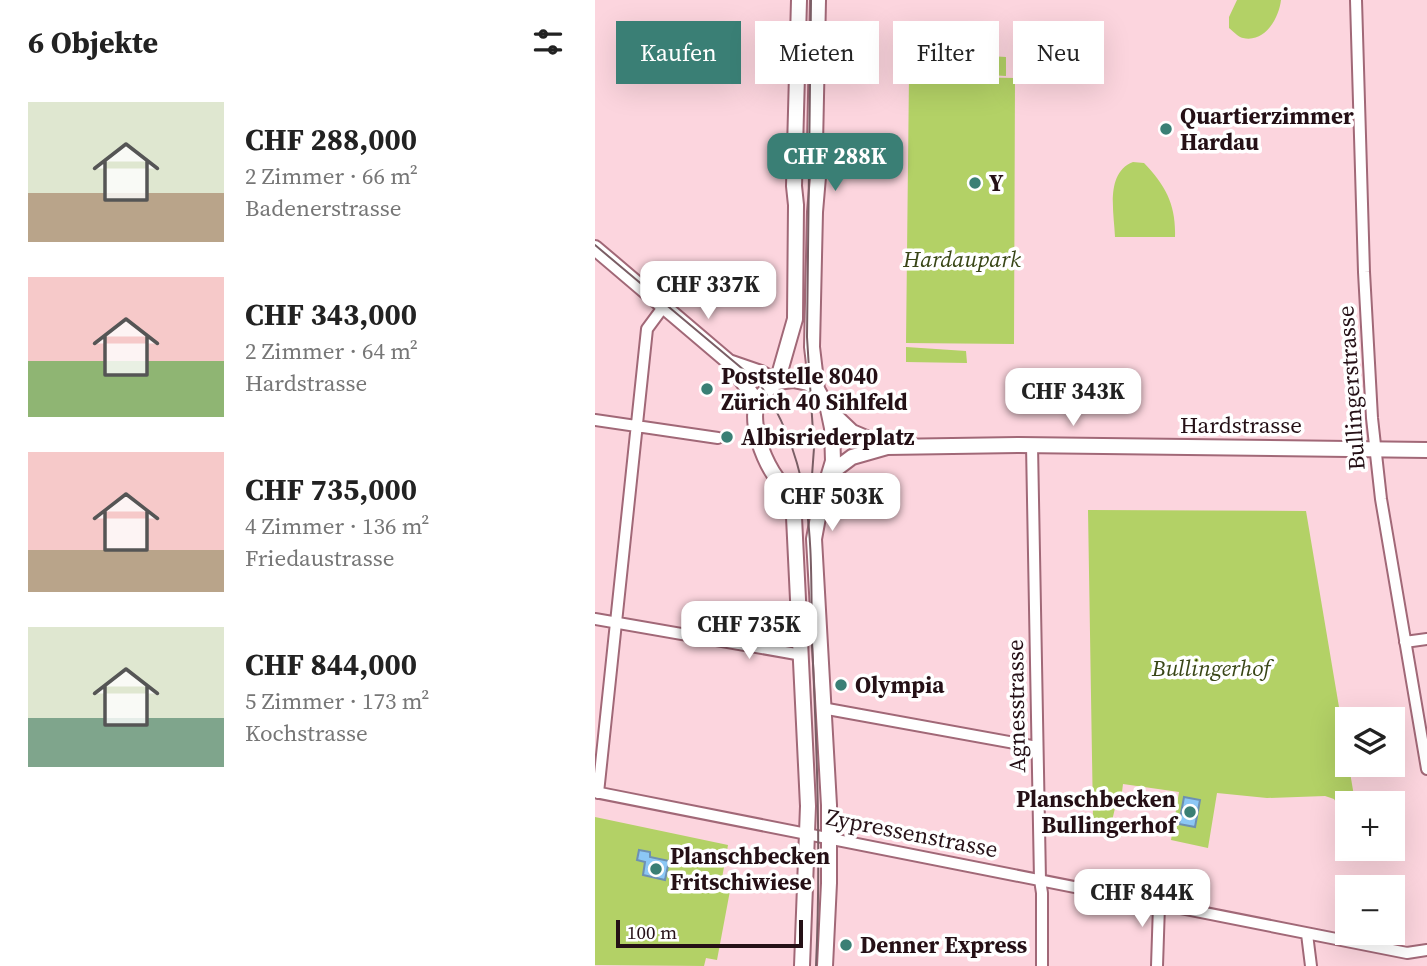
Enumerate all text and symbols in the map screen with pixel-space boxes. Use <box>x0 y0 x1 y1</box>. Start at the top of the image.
chip: Kaufen <box>616 21 741 84</box>
chip: Mieten <box>755 21 879 84</box>
chip: Filter <box>893 21 999 84</box>
chip: Neu <box>1013 21 1104 84</box>
text: 6 Objekte <box>28 22 158 63</box>
icon: filters <box>529 23 567 61</box>
place label: Quartierzimmer Hardau <box>1180 100 1354 158</box>
text: CHF 288,000 <box>245 119 417 160</box>
marker: Quartierzimmer Hardau <box>1158 121 1174 137</box>
icon: home <box>84 130 168 214</box>
pin: CHF 288K <box>763 134 907 193</box>
text: CHF 288K <box>783 140 887 172</box>
text: 2 Zimmer · 66 m² <box>245 160 418 192</box>
place label: Y <box>989 167 1004 199</box>
marker: Y <box>967 175 983 191</box>
text: Badenerstrasse <box>245 192 401 224</box>
park label: Hardaupark <box>902 243 1021 275</box>
pin: CHF 337K <box>636 262 780 321</box>
text: CHF 337K <box>656 268 760 300</box>
text: CHF 343,000 <box>245 294 417 335</box>
street label: Bullingerstrasse <box>1329 304 1373 472</box>
icon: home <box>84 305 168 389</box>
text: 2 Zimmer · 64 m² <box>245 335 418 367</box>
place label: Poststelle 8040 Zürich 40 Sihlfeld <box>721 360 908 418</box>
text: Hardstrasse <box>245 367 367 399</box>
pin: CHF 343K <box>1001 368 1145 428</box>
text: CHF 343K <box>1021 375 1125 407</box>
marker: Poststelle 8040 Zürich 40 Sihlfeld <box>699 381 715 397</box>
street label: Hardstrasse <box>1180 409 1302 441</box>
place label: Albisriederplatz <box>741 421 915 453</box>
marker: Albisriederplatz <box>719 429 735 445</box>
text: CHF 735,000 <box>245 469 417 510</box>
pin: CHF 503K <box>760 474 904 533</box>
icon: home <box>84 480 168 564</box>
text: CHF 503K <box>780 480 884 512</box>
text: 4 Zimmer · 136 m² <box>245 510 429 542</box>
text: Friedaustrasse <box>245 542 394 574</box>
pin: CHF 735K <box>677 602 821 661</box>
text: CHF 735K <box>697 608 801 640</box>
street label: Agnesstrasse <box>999 639 1033 773</box>
text: CHF 844,000 <box>245 644 417 685</box>
park label: Bullingerhof <box>1151 652 1275 684</box>
icon: home <box>84 655 168 739</box>
place label: Olympia <box>855 669 945 701</box>
marker: Olympia <box>833 677 849 693</box>
text: 5 Zimmer · 173 m² <box>245 685 429 717</box>
map controls <box>1335 707 1405 945</box>
button: layers <box>1335 707 1405 777</box>
text: Kochstrasse <box>245 717 368 749</box>
place label: Planschbecken Bullingerhof <box>1016 783 1179 841</box>
button: + <box>1335 791 1405 861</box>
street label: Zypressenstrasse <box>823 801 1001 865</box>
marker: Planschbecken Bullingerhof <box>1182 804 1198 820</box>
place label: Planschbecken Fritschiwiese <box>670 840 830 898</box>
marker: Planschbecken Fritschiwiese <box>648 861 664 877</box>
pin: CHF 844K <box>1070 870 1214 929</box>
button: − <box>1335 875 1405 945</box>
text: CHF 844K <box>1090 876 1194 908</box>
scale bar <box>616 917 803 949</box>
text: 100 m <box>627 919 677 945</box>
place label: Denner Express <box>860 929 1027 961</box>
marker: Denner Express <box>838 937 854 953</box>

